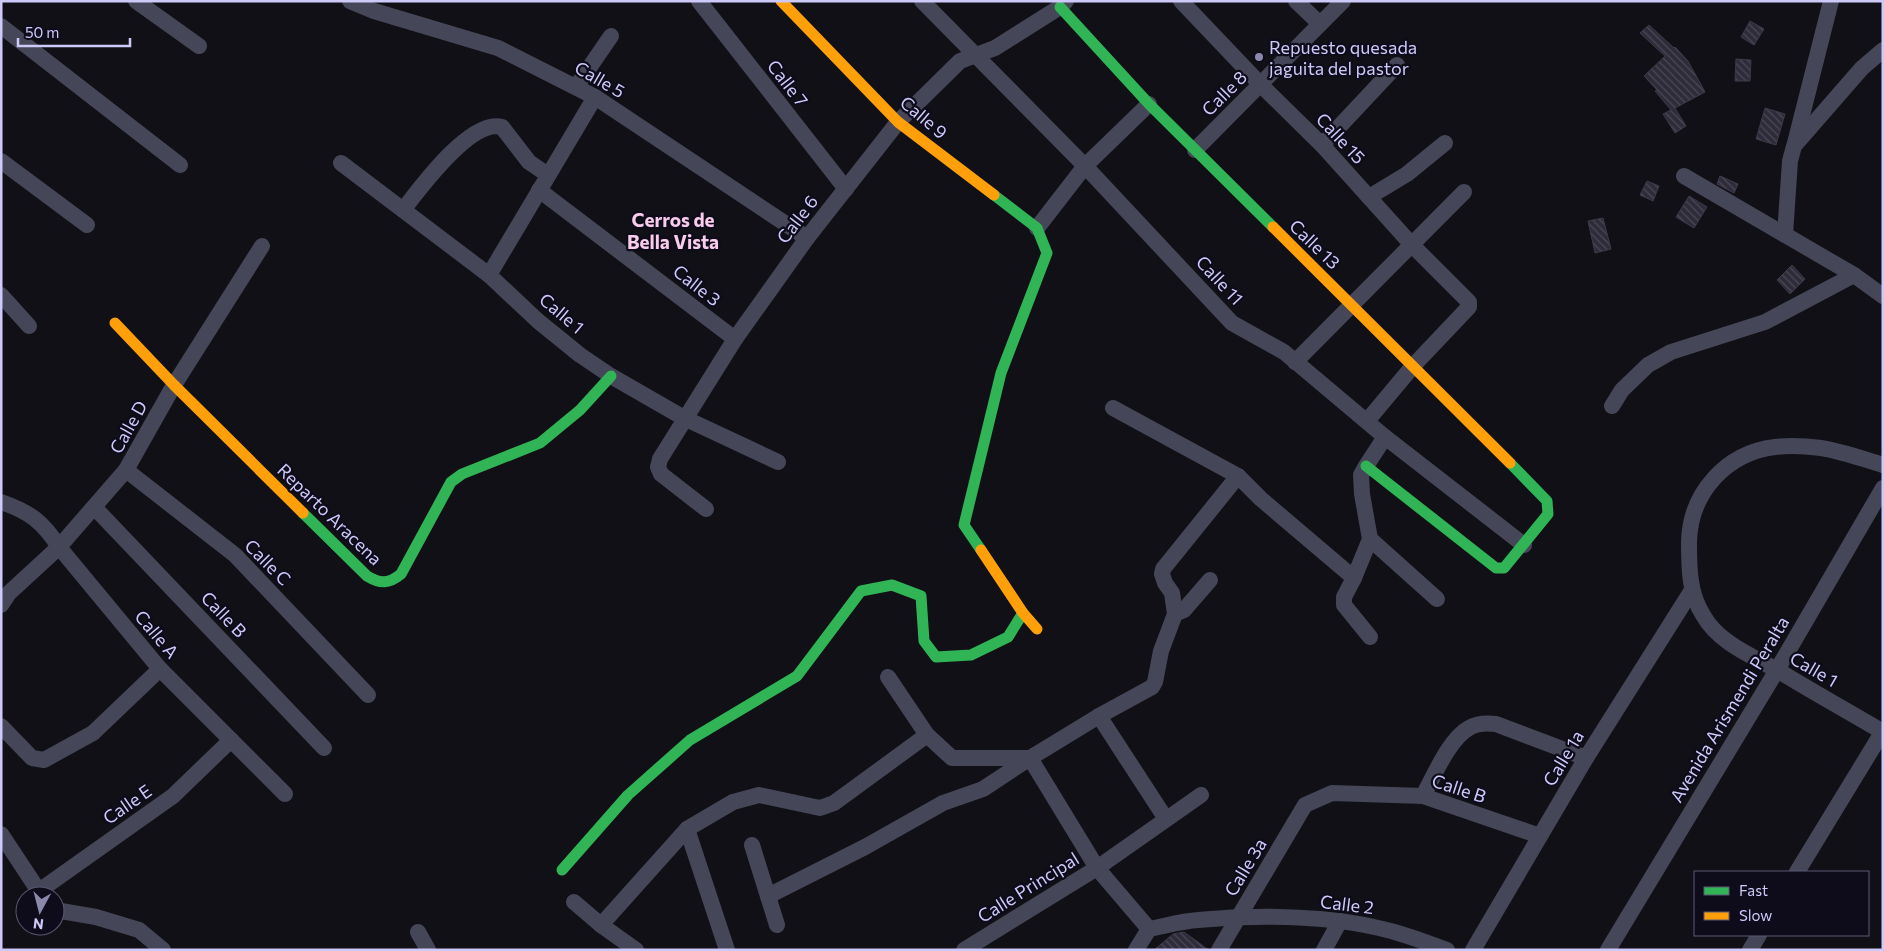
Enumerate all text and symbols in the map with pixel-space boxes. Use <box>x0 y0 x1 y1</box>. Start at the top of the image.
scale bar <box>18 15 130 47</box>
text: 50 m <box>25 23 59 41</box>
place label: Repuesto quesada jaguita del pastor <box>1269 36 1417 79</box>
marker: Repuesto quesada jaguita del pastor <box>1253 51 1265 63</box>
street label: Calle 7 <box>763 55 813 111</box>
street label: Calle 5 <box>571 56 629 102</box>
street label: Calle 8 <box>1197 66 1251 120</box>
street label: Calle 9 <box>896 91 952 143</box>
street label: Calle 15 <box>1312 108 1370 168</box>
street label: Calle 6 <box>772 191 822 247</box>
district label: Cerros de Bella Vista <box>627 208 719 253</box>
street label: Calle 13 <box>1285 215 1345 273</box>
street label: Calle 11 <box>1192 251 1248 309</box>
street label: Calle 3 <box>669 260 725 310</box>
street label: Calle 1 <box>535 288 589 338</box>
street label: Calle D <box>105 397 151 457</box>
street label: Reparto Aracena <box>273 459 387 569</box>
street label: Calle C <box>240 534 296 590</box>
street label: Calle B <box>197 586 251 642</box>
street label: Calle A <box>130 605 184 663</box>
street label: Avenida Arismendi Peralta <box>1665 612 1793 806</box>
street label: Calle 1 <box>1786 647 1842 691</box>
street label: Calle 1a <box>1538 726 1588 790</box>
street label: Calle B <box>1429 769 1489 807</box>
street label: Calle E <box>98 779 156 829</box>
street label: Calle 3a <box>1219 834 1271 900</box>
street label: Calle Principal <box>973 847 1083 927</box>
legend <box>1694 871 1869 936</box>
text: Fast <box>1739 881 1768 899</box>
north arrow <box>15 886 65 936</box>
street label: Calle 2 <box>1319 890 1375 918</box>
text: Slow <box>1739 906 1772 924</box>
text: N <box>32 915 45 933</box>

